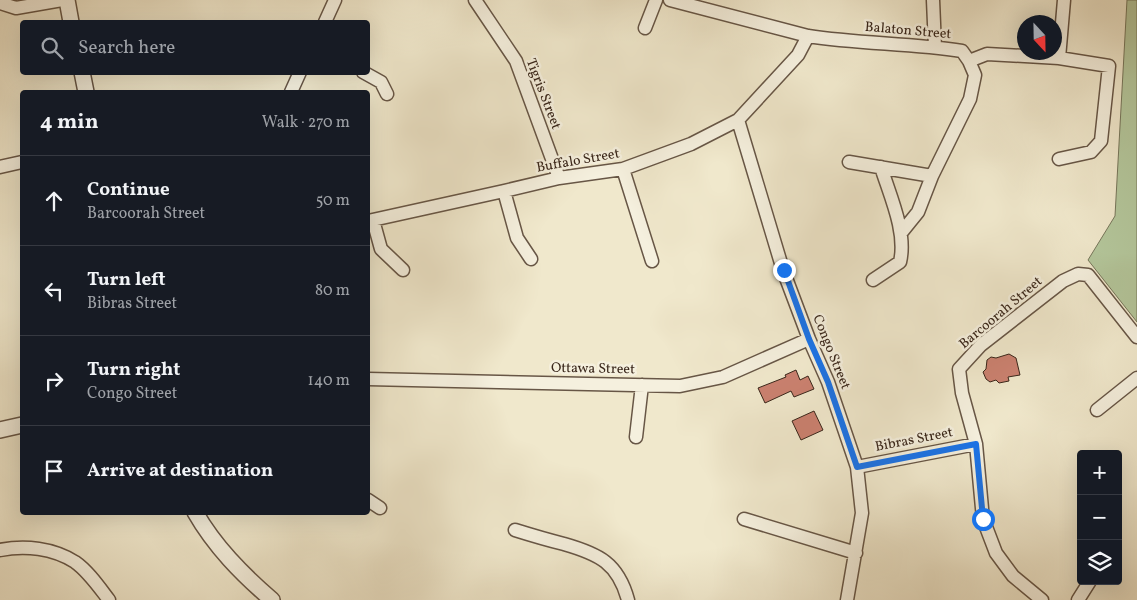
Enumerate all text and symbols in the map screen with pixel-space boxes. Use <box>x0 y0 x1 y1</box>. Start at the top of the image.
north arrow <box>1017 15 1062 60</box>
street label: Balaton Street <box>864 18 952 44</box>
search box <box>20 20 370 75</box>
icon: search <box>38 34 66 62</box>
text: Search here <box>78 35 175 61</box>
street label: Tigris Street <box>521 56 565 132</box>
text: 4 min <box>40 108 99 137</box>
text: Walk · 270 m <box>262 112 350 134</box>
street label: Buffalo Street <box>535 144 621 178</box>
text: Continue <box>87 177 170 203</box>
icon: ahead <box>40 187 68 215</box>
text: 50 m <box>316 190 350 212</box>
text: Barcoorah Street <box>87 203 205 225</box>
route end <box>773 259 796 282</box>
text: Turn left <box>87 267 166 293</box>
street label: Barcoorah Street <box>955 272 1047 354</box>
icon: left <box>40 277 68 305</box>
text: 80 m <box>315 280 350 302</box>
text: Bibras Street <box>87 293 177 315</box>
street label: Congo Street <box>807 312 855 392</box>
text: Turn right <box>87 357 180 383</box>
street label: Ottawa Street <box>551 359 635 379</box>
icon: right <box>40 367 68 395</box>
text: 140 m <box>308 370 350 392</box>
text: Congo Street <box>87 383 177 405</box>
street label: Bibras Street <box>873 423 955 457</box>
map controls <box>1077 450 1122 585</box>
button: + <box>1077 450 1122 495</box>
icon: arrive <box>40 457 68 485</box>
text: Arrive at destination <box>87 458 273 484</box>
button: − <box>1077 495 1122 540</box>
route start <box>972 508 995 531</box>
button: layers <box>1077 540 1122 585</box>

